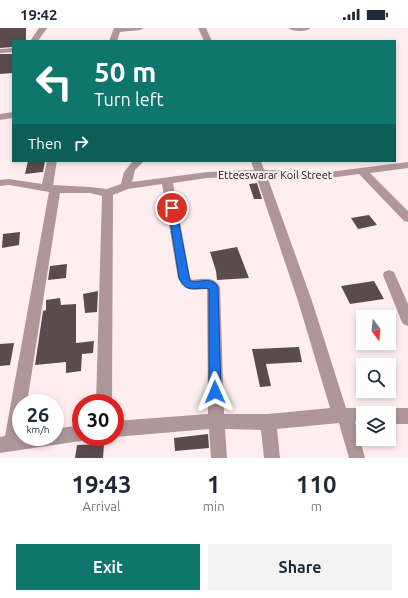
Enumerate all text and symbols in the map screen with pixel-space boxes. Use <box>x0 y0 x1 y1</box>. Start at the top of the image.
text: 19:42 <box>20 6 58 23</box>
icon: left <box>28 56 80 108</box>
text: 50 m <box>94 56 156 87</box>
text: Turn left <box>94 89 164 109</box>
icon: right <box>70 132 92 154</box>
text: Then <box>28 135 62 152</box>
street label: Etteeswarar Koil Street <box>218 169 333 181</box>
pin <box>155 191 189 225</box>
icon: arrive <box>161 197 183 219</box>
north arrow <box>356 310 396 350</box>
map controls <box>356 310 396 446</box>
button: search <box>356 358 396 398</box>
position arrow <box>194 371 236 413</box>
speed limit sign: 30 <box>72 394 124 446</box>
text: 26 <box>27 403 49 426</box>
button: layers <box>356 406 396 446</box>
text: km/h <box>26 424 50 435</box>
text: 19:43 <box>71 471 131 498</box>
text: 1 <box>207 471 220 498</box>
text: 110 <box>296 471 337 498</box>
text: Arrival <box>82 499 120 513</box>
text: min <box>203 499 225 513</box>
text: m <box>311 499 322 513</box>
button: Exit <box>16 544 200 590</box>
button: Share <box>208 544 392 590</box>

